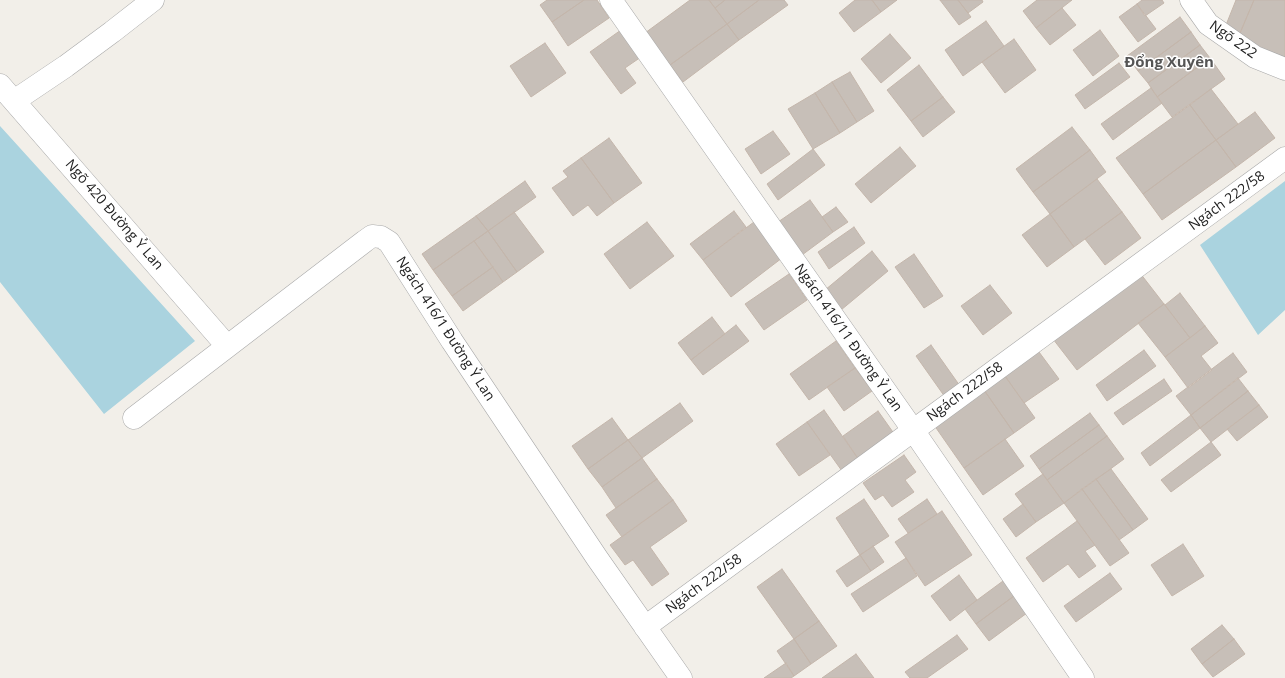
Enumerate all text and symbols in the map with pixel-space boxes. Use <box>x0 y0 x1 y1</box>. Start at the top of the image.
street label: Ngõ 222 <box>1206 18 1260 62</box>
district label: Đổng Xuyên <box>1124 54 1214 72</box>
street label: Ngõ 420 Đường Ỷ Lan <box>61 156 167 274</box>
street label: Ngách 222/58 <box>1186 168 1268 234</box>
street label: Ngách 416/1 Đường Ỷ Lan <box>392 254 498 404</box>
street label: Ngách 416/11 Đường Ỷ Lan <box>790 261 906 415</box>
street label: Ngách 222/58 <box>924 359 1006 425</box>
street label: Ngách 222/58 <box>663 551 745 617</box>

